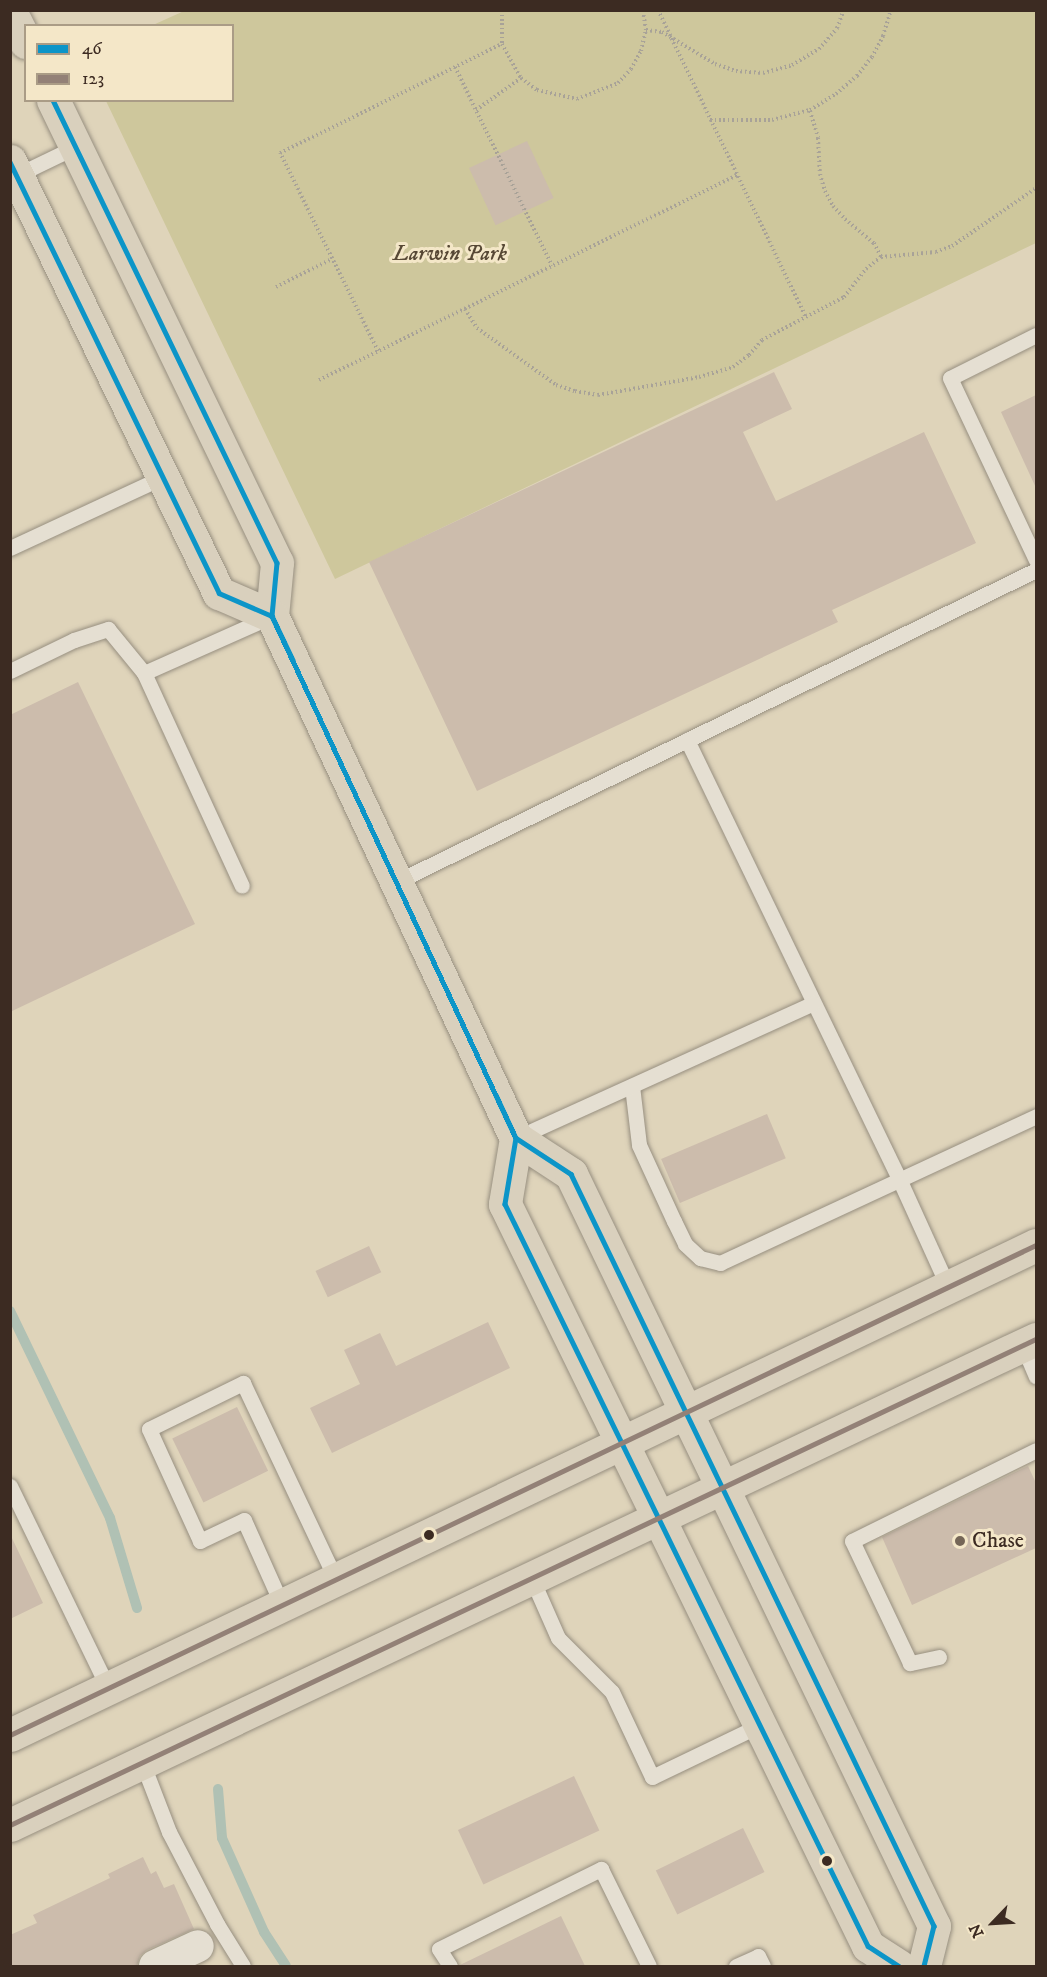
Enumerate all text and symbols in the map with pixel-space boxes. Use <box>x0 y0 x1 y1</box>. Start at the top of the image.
legend <box>24 24 234 102</box>
text: 46 <box>82 38 102 60</box>
text: 123 <box>82 68 104 90</box>
park label: Larwin Park <box>393 241 507 267</box>
place label: Chase <box>972 1528 1024 1554</box>
unlabelled marker <box>423 1529 435 1541</box>
marker: Chase <box>953 1534 967 1548</box>
unlabelled marker <box>821 1855 833 1867</box>
north arrow <box>963 1893 1023 1953</box>
text: N <box>965 1920 989 1941</box>

